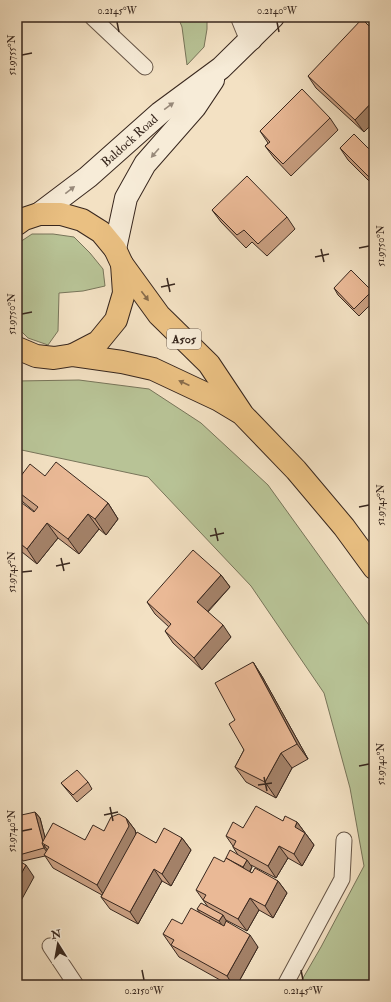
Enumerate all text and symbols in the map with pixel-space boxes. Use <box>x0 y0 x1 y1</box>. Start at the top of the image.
text: 0.2145°W <box>97 5 137 17</box>
text: 0.2140°W <box>257 5 298 17</box>
text: 51.9755°N <box>6 35 18 75</box>
one-way arrow <box>164 102 174 110</box>
street label: Baldock Road <box>98 111 162 171</box>
one-way arrow <box>150 148 159 159</box>
one-way arrow <box>65 187 75 195</box>
text: 51.9750°N <box>375 225 387 267</box>
one-way arrow <box>141 290 149 301</box>
text: 51.9750°N <box>6 293 18 335</box>
road number: A505 <box>167 329 201 349</box>
one-way arrow <box>178 380 189 386</box>
text: 51.9745°N <box>375 484 387 526</box>
text: 51.9745°N <box>6 551 18 593</box>
text: 51.9740°N <box>375 743 387 785</box>
text: 51.9740°N <box>6 810 18 852</box>
north arrow <box>38 924 78 964</box>
text: N <box>49 927 63 942</box>
text: 0.2150°W <box>125 985 164 997</box>
text: 0.2145°W <box>283 985 323 997</box>

